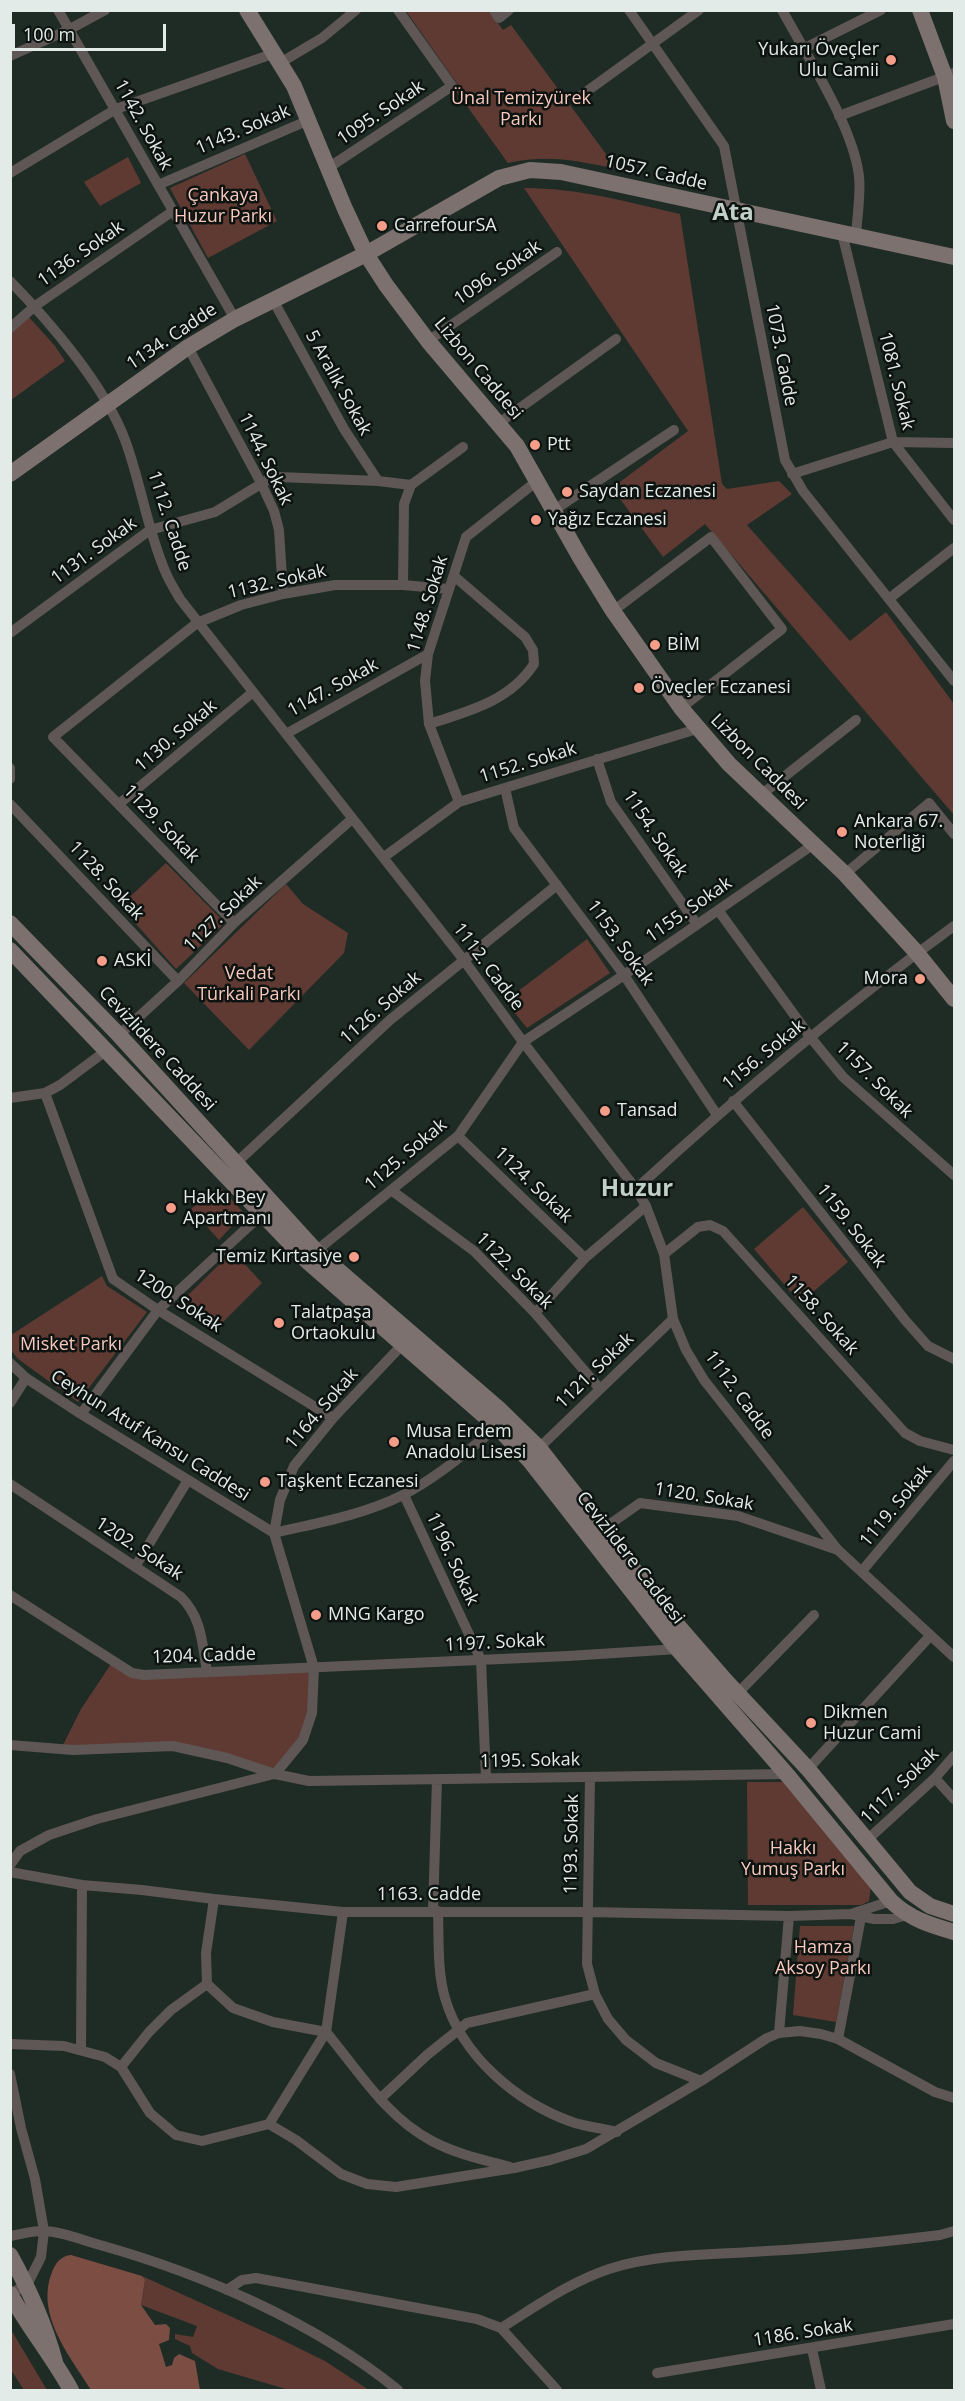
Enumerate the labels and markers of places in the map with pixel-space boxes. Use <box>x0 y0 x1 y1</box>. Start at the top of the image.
place label: Yukarı Öveçler Ulu Camii <box>758 39 879 82</box>
marker: Yukarı Öveçler Ulu Camii <box>884 53 898 67</box>
place label: CarrefourSA <box>394 215 497 237</box>
marker: CarrefourSA <box>375 219 389 233</box>
place label: Ptt <box>547 434 571 456</box>
marker: Ptt <box>528 438 542 452</box>
place label: Saydan Eczanesi <box>579 481 716 503</box>
marker: Saydan Eczanesi <box>560 485 574 499</box>
place label: Yağız Eczanesi <box>548 509 667 531</box>
marker: Yağız Eczanesi <box>529 513 543 527</box>
place label: BİM <box>667 634 700 656</box>
marker: BİM <box>648 638 662 652</box>
place label: Öveçler Eczanesi <box>651 677 791 699</box>
marker: Öveçler Eczanesi <box>632 681 646 695</box>
place label: Ankara 67. Noterliği <box>854 811 943 854</box>
marker: Ankara 67. Noterliği <box>835 825 849 839</box>
place label: ASKİ <box>114 950 151 972</box>
marker: ASKİ <box>95 954 109 968</box>
place label: Mora <box>864 968 908 990</box>
marker: Mora <box>913 972 927 986</box>
place label: Tansad <box>617 1100 678 1122</box>
marker: Tansad <box>598 1104 612 1118</box>
place label: Hakkı Bey Apartmanı <box>183 1187 271 1230</box>
marker: Hakkı Bey Apartmanı <box>164 1201 178 1215</box>
place label: Temiz Kırtasiye <box>216 1246 342 1268</box>
marker: Temiz Kırtasiye <box>347 1250 361 1264</box>
place label: Talatpaşa Ortaokulu <box>291 1302 376 1344</box>
marker: Talatpaşa Ortaokulu <box>272 1316 286 1330</box>
place label: Musa Erdem Anadolu Lisesi <box>406 1421 526 1464</box>
marker: Musa Erdem Anadolu Lisesi <box>387 1435 401 1449</box>
place label: Taşkent Eczanesi <box>277 1471 419 1493</box>
marker: Taşkent Eczanesi <box>258 1475 272 1489</box>
place label: MNG Kargo <box>328 1604 424 1626</box>
marker: MNG Kargo <box>309 1608 323 1622</box>
place label: Dikmen Huzur Cami <box>823 1702 921 1744</box>
marker: Dikmen Huzur Cami <box>804 1716 818 1730</box>

